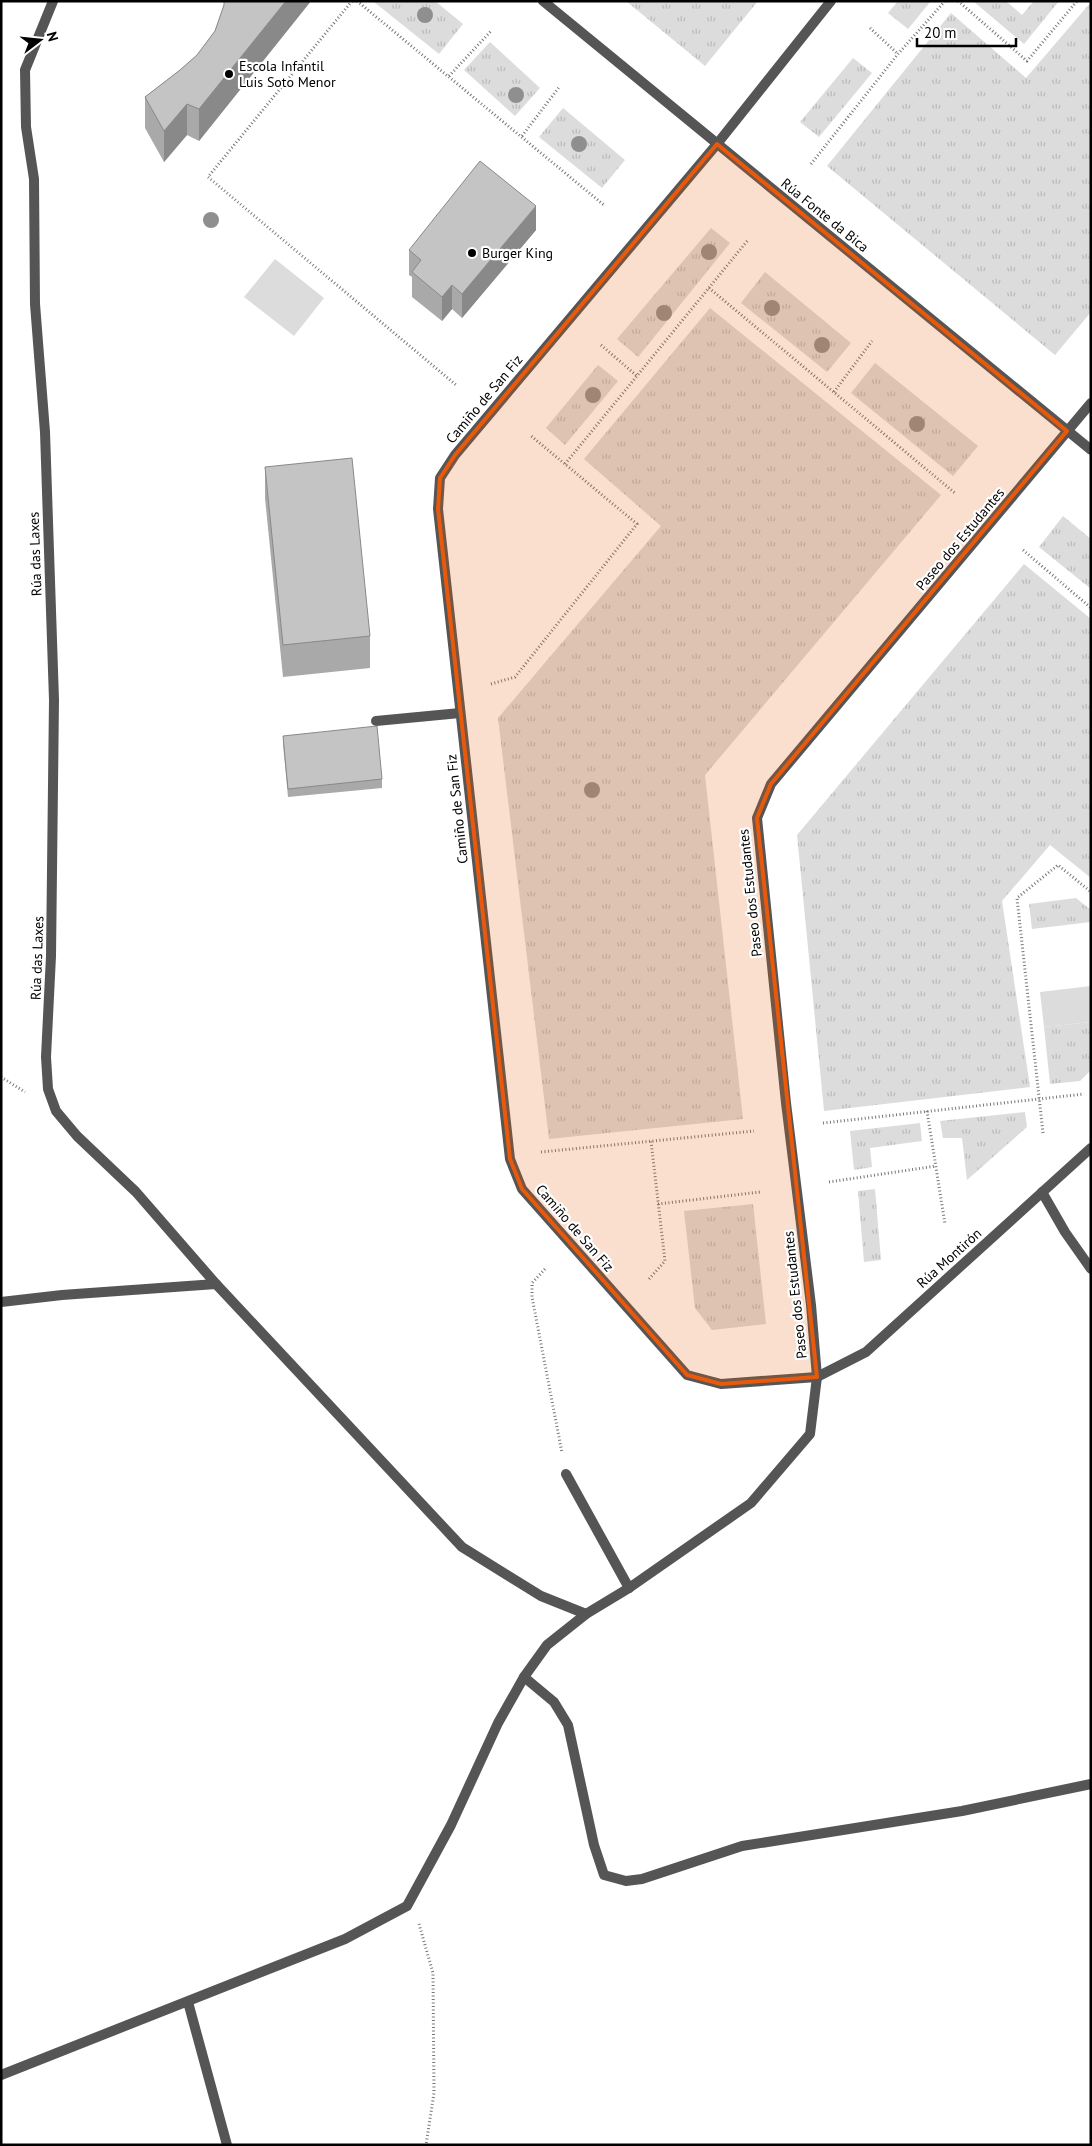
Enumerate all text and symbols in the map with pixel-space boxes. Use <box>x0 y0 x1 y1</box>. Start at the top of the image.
north arrow <box>15 15 65 65</box>
scale bar <box>917 15 1016 47</box>
text: 20 m <box>924 23 957 42</box>
text: N <box>43 30 62 43</box>
place label: Escola Infantil Luis Soto Menor <box>239 57 336 91</box>
marker: Escola Infantil Luis Soto Menor <box>223 68 235 80</box>
street label: Rúa Fonte da Bica <box>777 174 873 256</box>
place label: Burger King <box>482 244 553 262</box>
marker: Burger King <box>466 247 478 259</box>
street label: Camiño de San Fiz <box>442 351 526 447</box>
street label: Paseo dos Estudantes <box>912 484 1008 594</box>
street label: Rúa das Laxes <box>25 511 45 596</box>
street label: Camiño de San Fiz <box>442 753 472 865</box>
street label: Paseo dos Estudantes <box>734 828 766 958</box>
street label: Rúa das Laxes <box>27 915 47 1000</box>
street label: Camiño de San Fiz <box>532 1181 618 1275</box>
street label: Rúa Montirón <box>913 1224 985 1292</box>
street label: Paseo dos Estudantes <box>779 1230 811 1360</box>

